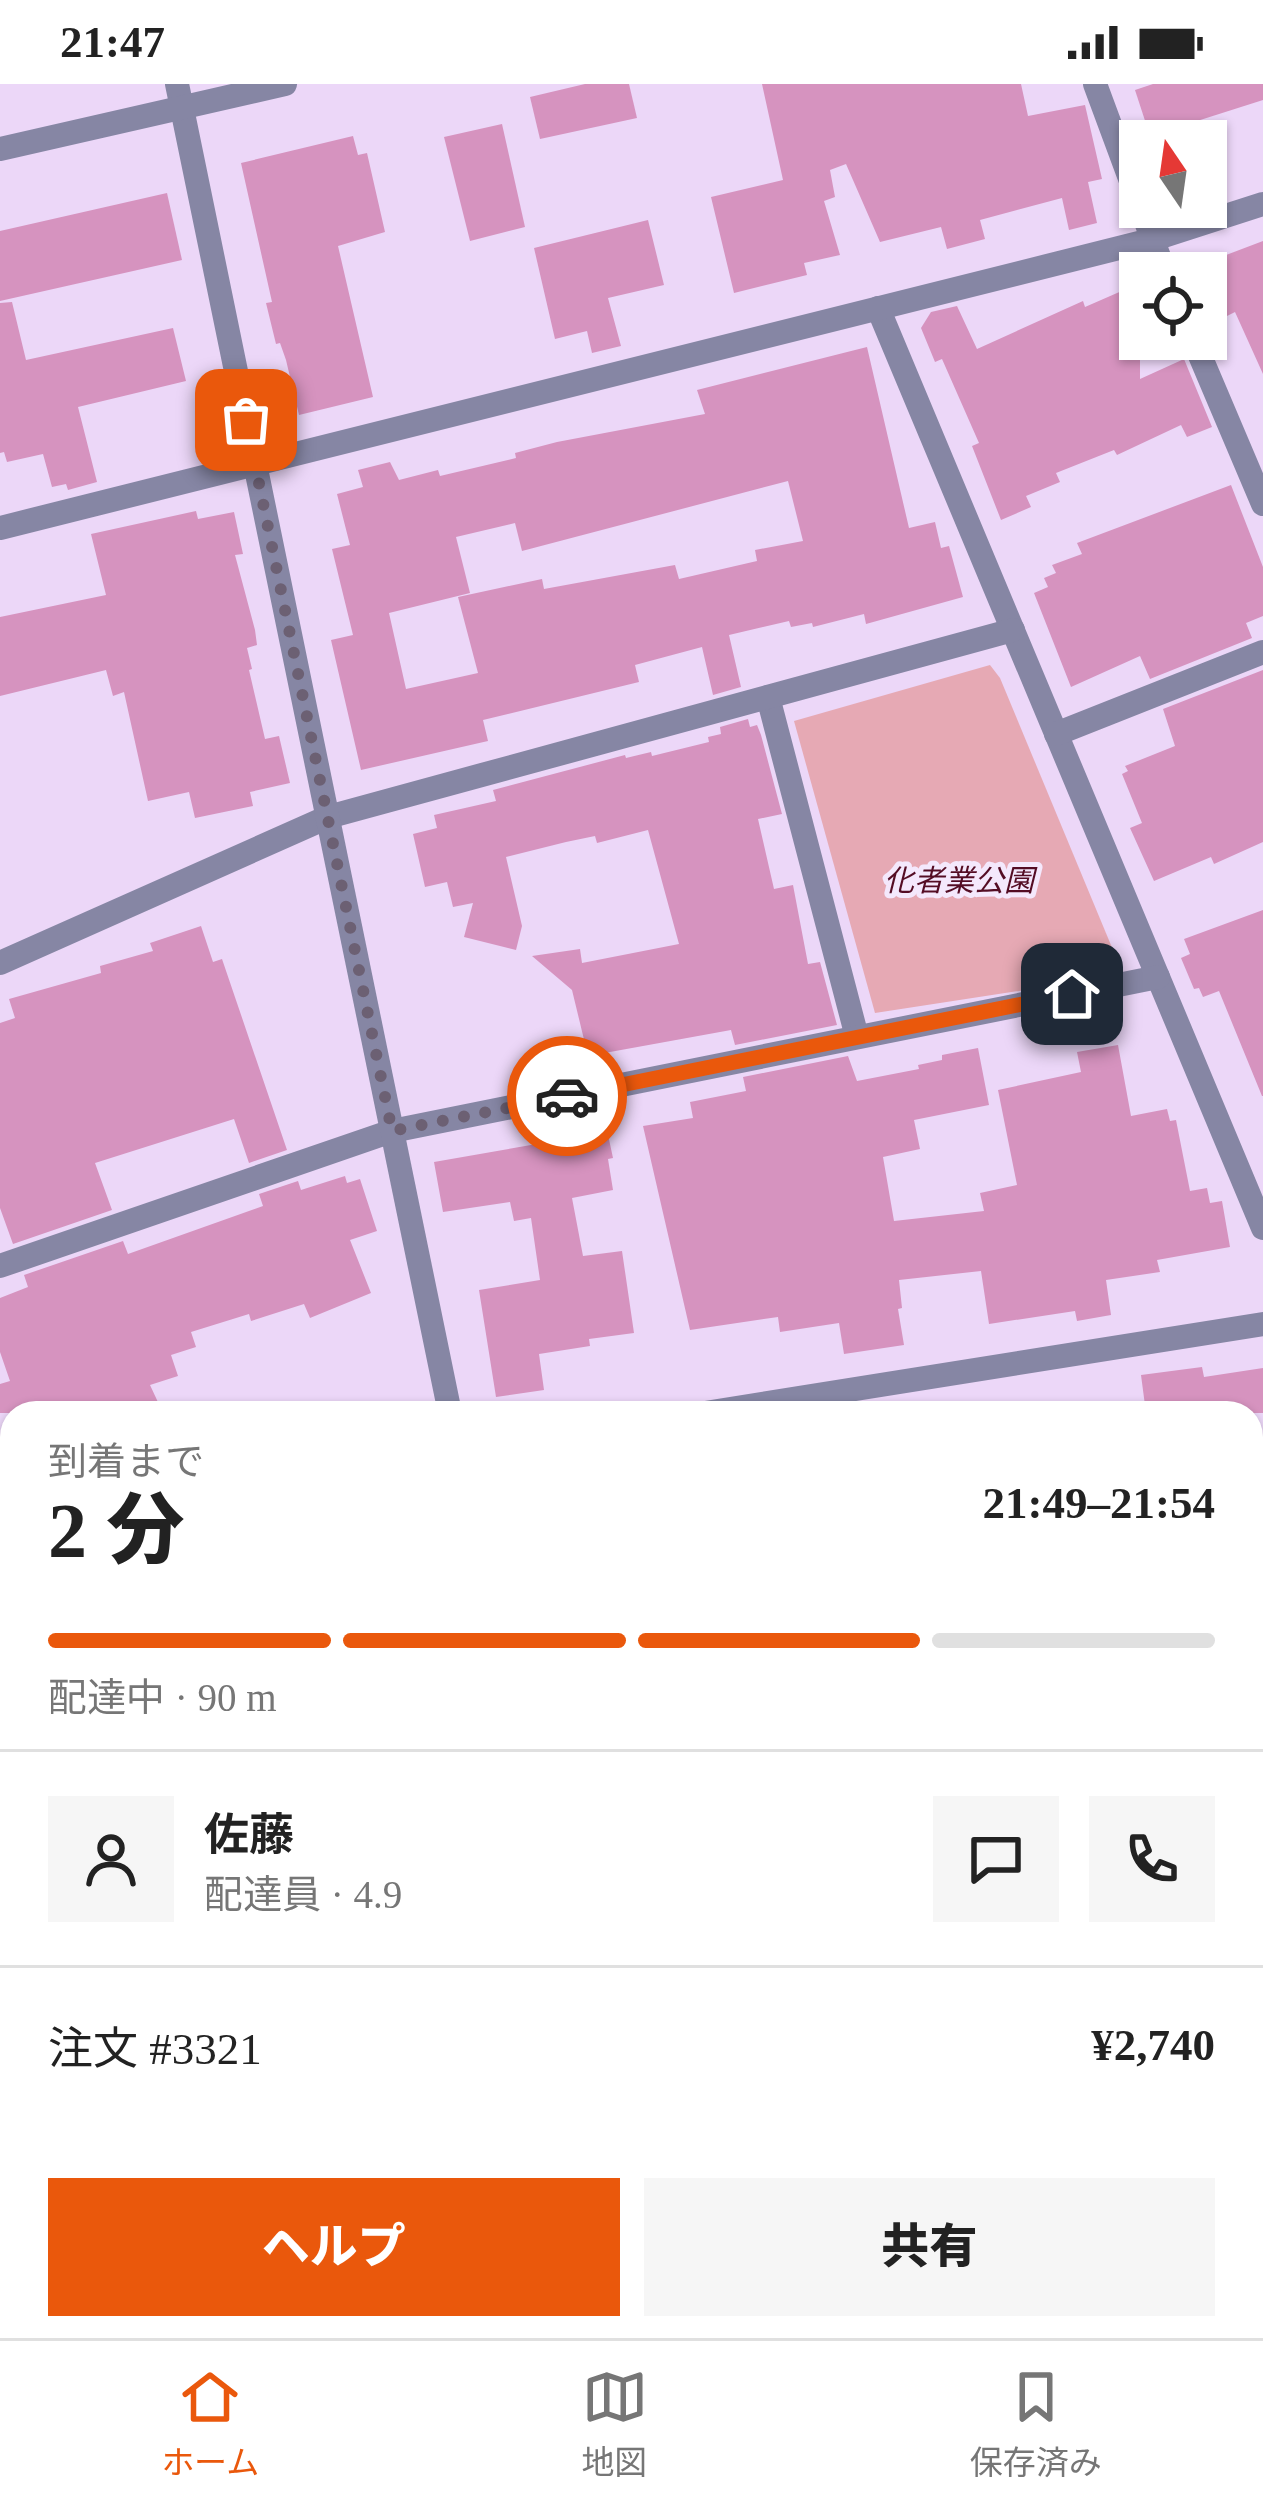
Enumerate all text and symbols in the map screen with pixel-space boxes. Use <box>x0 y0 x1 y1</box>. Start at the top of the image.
text: 21:47 <box>60 17 165 67</box>
north arrow <box>1119 120 1227 228</box>
map controls <box>1119 120 1227 360</box>
button: locate <box>1119 252 1227 360</box>
pin <box>195 369 297 471</box>
icon: bag <box>213 387 279 453</box>
park label: 化者業公園 <box>884 864 1038 897</box>
pin <box>1021 943 1123 1045</box>
icon: home <box>1039 961 1105 1027</box>
courier <box>507 1036 627 1156</box>
icon: car <box>534 1063 600 1129</box>
text: 到着まで <box>48 1440 204 1483</box>
text: 21:49–21:54 <box>983 1478 1215 1528</box>
text: 2 分 <box>48 1487 185 1574</box>
text: 配達中 · 90 m <box>48 1676 277 1719</box>
button: person <box>48 1796 174 1922</box>
button: chat <box>933 1796 1059 1922</box>
button: phone <box>1089 1796 1215 1922</box>
text: 佐藤 <box>204 1810 294 1860</box>
text: 配達員 · 4.9 <box>204 1873 402 1916</box>
text: ¥2,740 <box>1091 2020 1215 2070</box>
text: 注文 #3321 <box>48 2024 262 2074</box>
button: ヘルプ <box>48 2178 620 2316</box>
button: 共有 <box>644 2178 1215 2316</box>
tab: ホーム <box>161 2364 259 2484</box>
tab: 地図 <box>582 2364 648 2484</box>
tab: 保存済み <box>970 2364 1102 2484</box>

